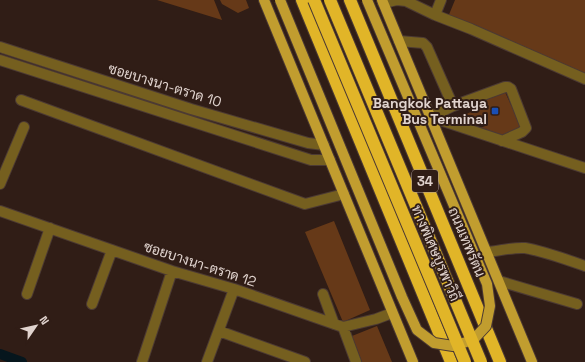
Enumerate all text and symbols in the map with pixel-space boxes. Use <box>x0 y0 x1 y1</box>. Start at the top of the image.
street label: ซอยบางนา-ตราด 10 <box>106 59 224 111</box>
place label: Bangkok Pattaya Bus Terminal <box>373 94 487 128</box>
marker: Bangkok Pattaya Bus Terminal <box>490 106 500 116</box>
road number: 34 <box>412 170 438 192</box>
street label: ทางพิเศษบูรพาวิถี <box>407 202 464 304</box>
street label: ถนนเทพรัตน <box>444 205 490 280</box>
street label: ซอยบางนา-ตราด 12 <box>141 237 259 291</box>
north arrow <box>16 306 56 346</box>
text: N <box>36 313 52 327</box>

